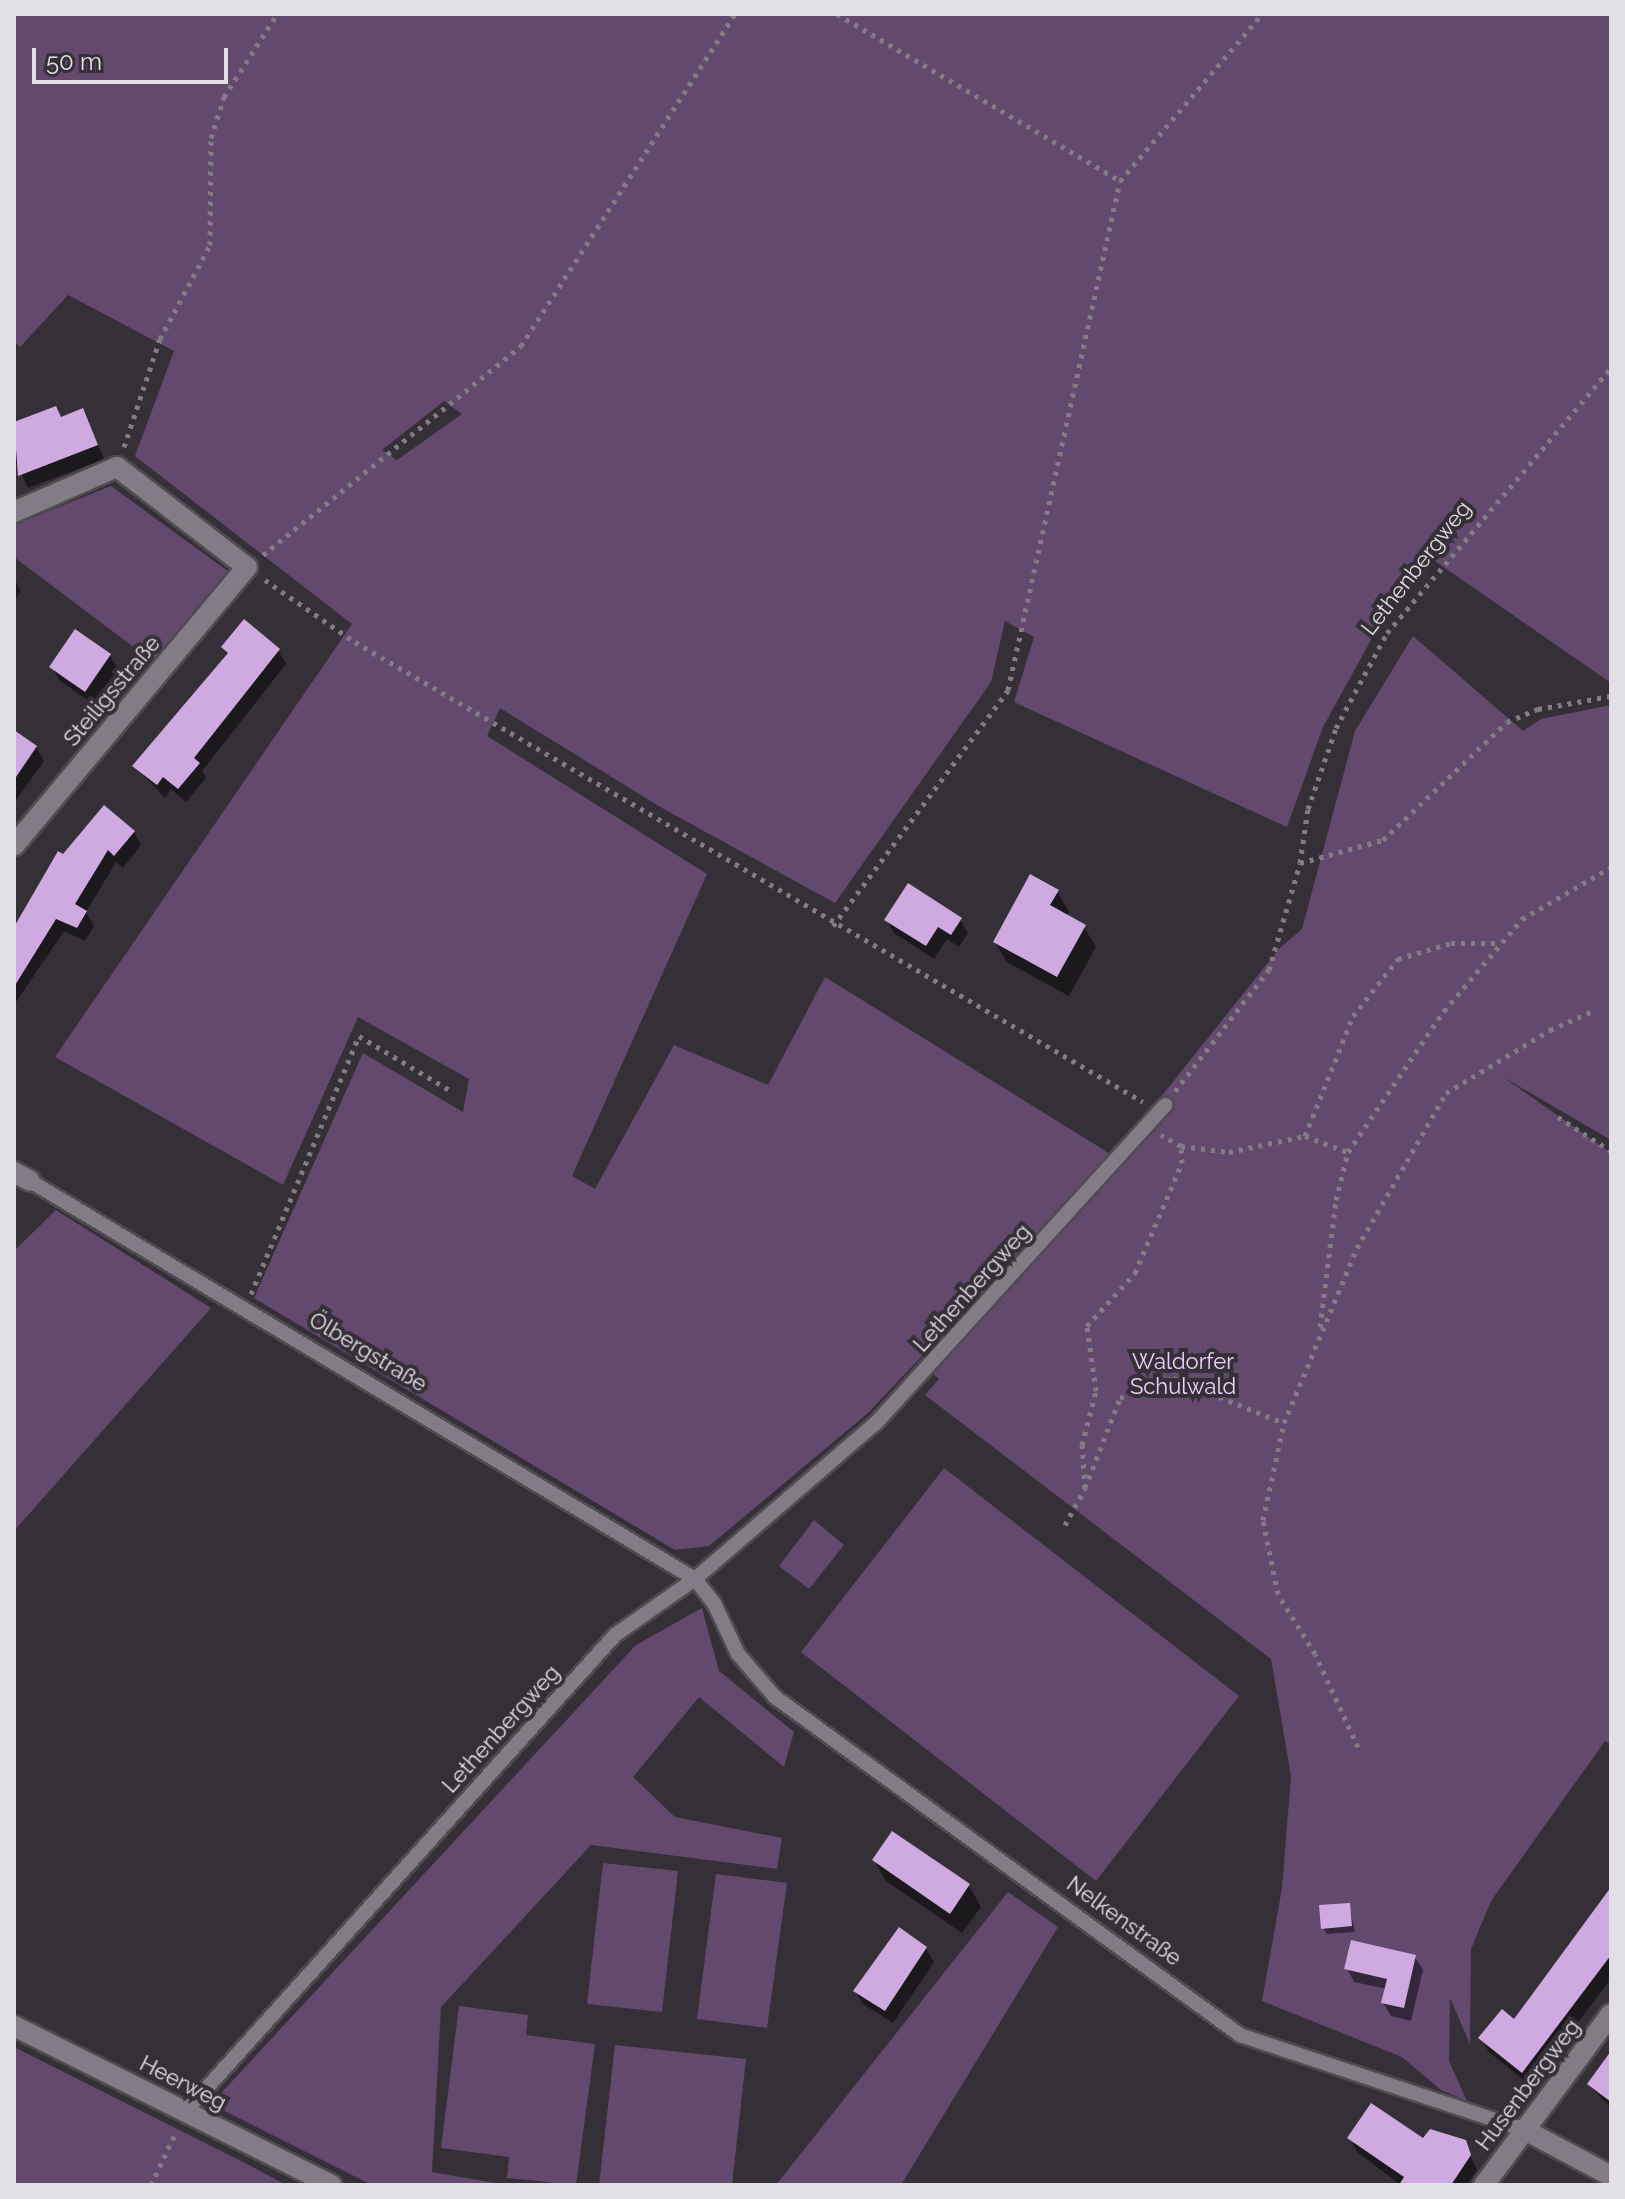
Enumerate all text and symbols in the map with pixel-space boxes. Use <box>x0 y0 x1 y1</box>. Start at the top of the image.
scale bar <box>36 32 232 82</box>
text: 50 m <box>46 47 102 76</box>
street label: Lethenbergweg <box>1355 496 1477 640</box>
street label: Steiligsstraße <box>58 631 166 751</box>
street label: Lethenbergweg <box>908 1219 1036 1357</box>
street label: Ölbergstraße <box>304 1307 432 1397</box>
park label: Waldorfer Schulwald <box>1130 1348 1236 1400</box>
street label: Lethenbergweg <box>437 1660 565 1798</box>
street label: Nelkenstraße <box>1062 1871 1186 1971</box>
street label: Husenbergweg <box>1470 2014 1586 2156</box>
street label: Heerweg <box>135 2050 231 2116</box>

